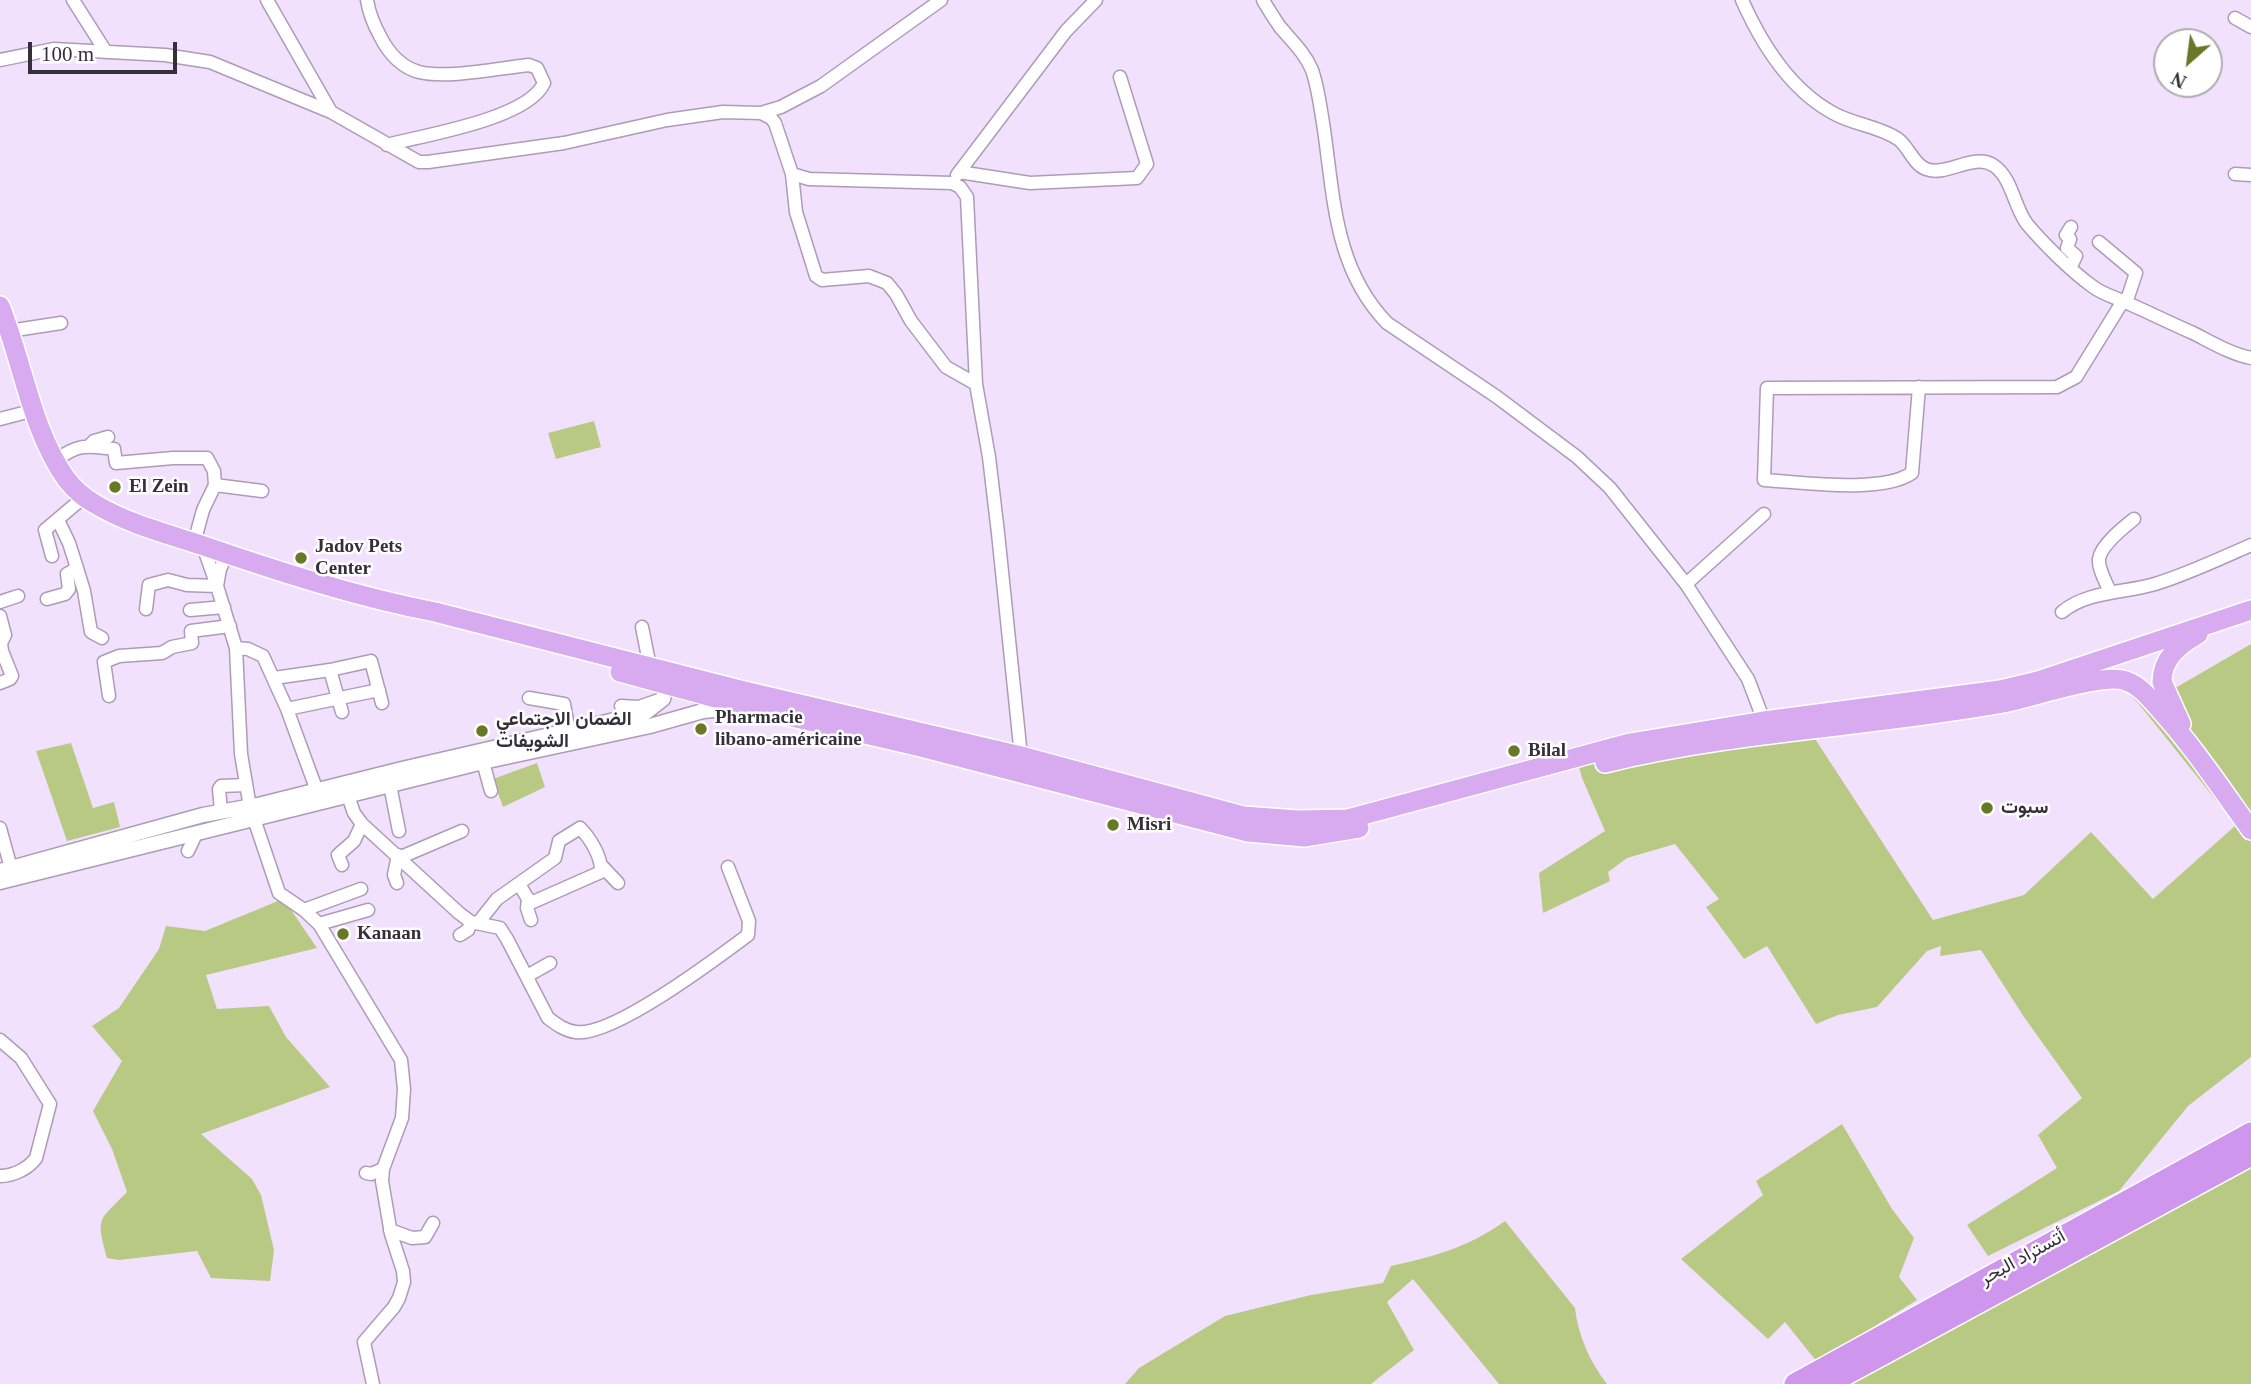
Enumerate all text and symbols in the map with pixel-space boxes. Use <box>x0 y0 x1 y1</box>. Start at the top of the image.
scale bar <box>32 28 180 72</box>
north arrow <box>2153 28 2223 98</box>
text: 100 m <box>41 42 94 66</box>
text: N <box>2168 68 2190 93</box>
place label: El Zein <box>129 476 189 498</box>
marker: El Zein <box>107 479 123 495</box>
place label: Jadov Pets Center <box>315 536 402 580</box>
marker: Jadov Pets Center <box>293 550 309 566</box>
place label: Pharmacie libano-américaine <box>715 707 862 751</box>
place label: الضمان الاجتماعي الشويفات <box>496 709 632 753</box>
marker: Pharmacie libano-américaine <box>693 721 709 737</box>
marker: الضمان الاجتماعي الشويفات <box>474 723 490 739</box>
place label: Bilal <box>1528 740 1566 762</box>
marker: Bilal <box>1506 743 1522 759</box>
place label: سبوت <box>2001 797 2048 819</box>
marker: سبوت <box>1979 800 1995 816</box>
place label: Misri <box>1127 814 1171 836</box>
marker: Misri <box>1105 817 1121 833</box>
place label: Kanaan <box>357 923 421 945</box>
marker: Kanaan <box>335 926 351 942</box>
street label: أتستراد البحر <box>1976 1225 2070 1291</box>

